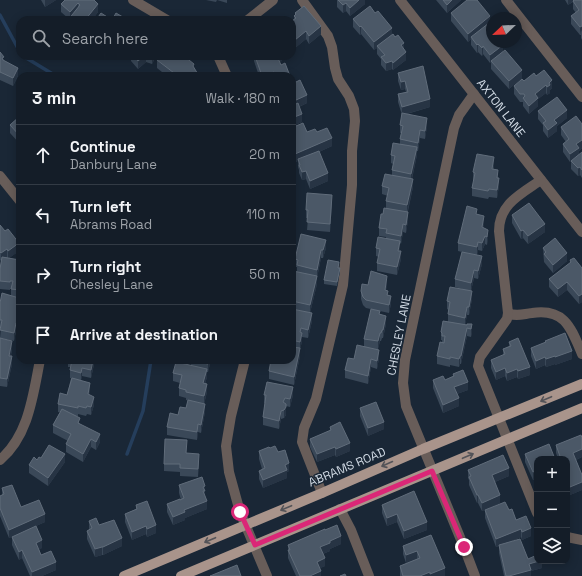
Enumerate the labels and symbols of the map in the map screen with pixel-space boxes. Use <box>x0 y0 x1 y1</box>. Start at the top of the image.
north arrow <box>486 12 522 48</box>
street label: AXTON LANE <box>473 76 529 141</box>
street label: CHESLEY LANE <box>383 293 415 377</box>
one-way arrow <box>540 396 552 403</box>
street label: ABRAMS ROAD <box>306 444 388 490</box>
one-way arrow <box>461 451 473 459</box>
one-way arrow <box>381 461 393 469</box>
route start <box>231 503 249 521</box>
one-way arrow <box>280 505 292 512</box>
one-way arrow <box>204 537 216 544</box>
route end <box>455 538 473 556</box>

